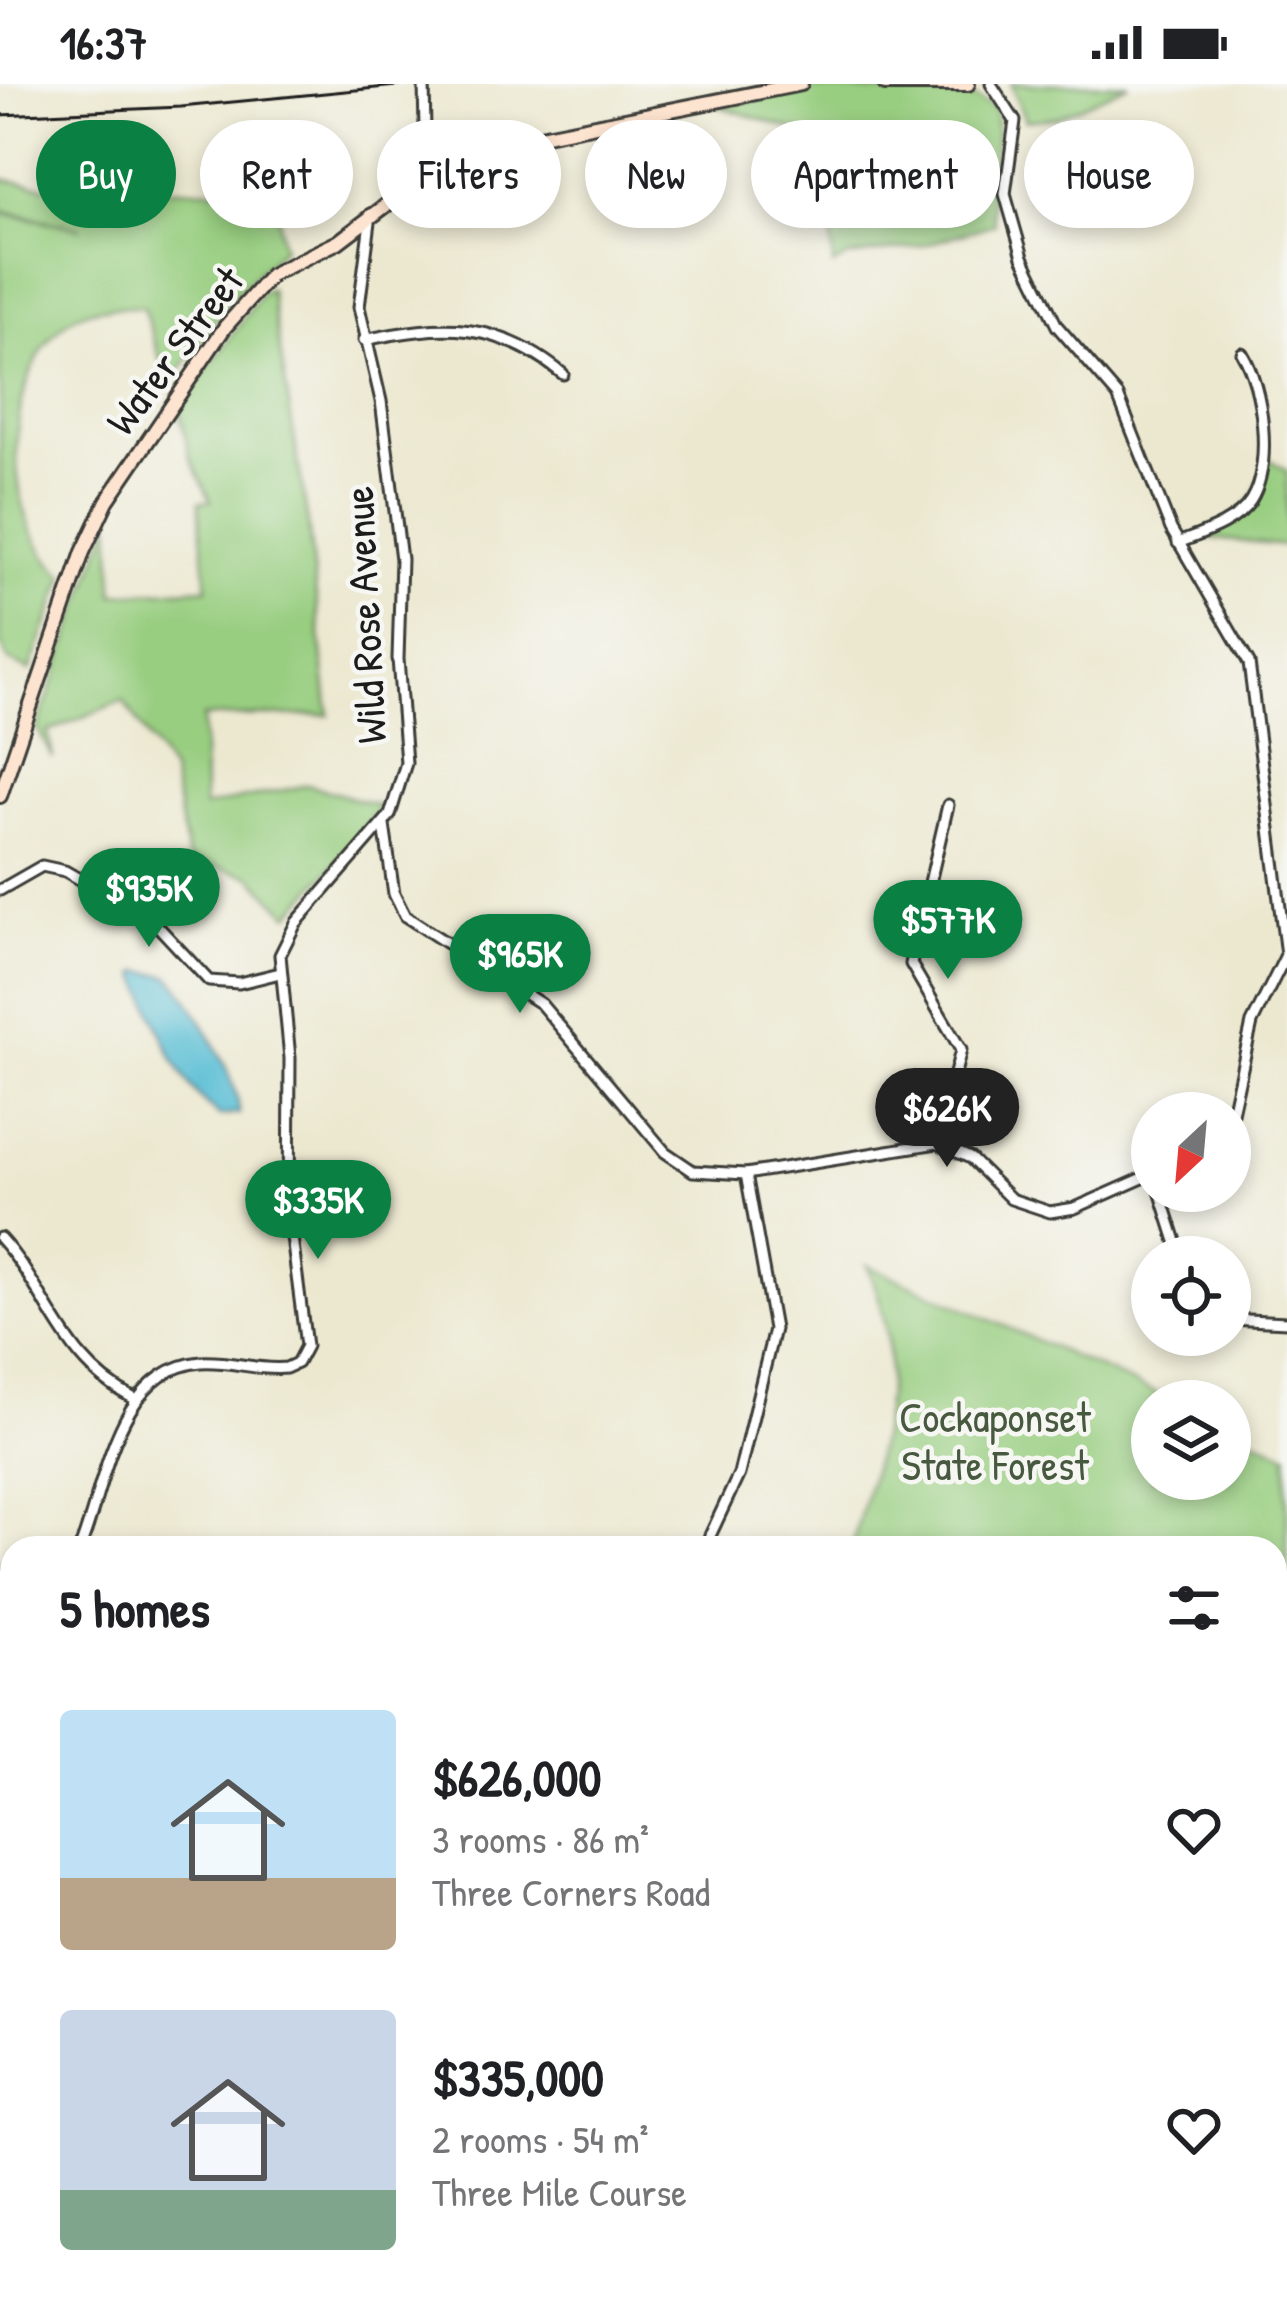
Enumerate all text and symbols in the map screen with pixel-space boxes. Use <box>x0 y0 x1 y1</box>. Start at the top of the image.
text: 16:37 <box>60 12 147 73</box>
chip: Buy <box>36 120 176 228</box>
chip: Rent <box>200 120 353 228</box>
chip: Filters <box>377 120 561 228</box>
chip: New <box>585 120 727 228</box>
chip: Apartment <box>751 120 1000 228</box>
chip: House <box>1024 120 1194 228</box>
street label: Water Street <box>92 254 256 446</box>
street label: Wild Rose Avenue <box>329 485 399 745</box>
pin: $935K <box>65 848 233 950</box>
text: $935K <box>105 860 193 913</box>
pin: $577K <box>864 880 1032 982</box>
text: $577K <box>900 892 996 945</box>
pin: $965K <box>436 914 604 1016</box>
text: $965K <box>477 926 563 979</box>
pin: $626K <box>863 1068 1031 1170</box>
text: $626K <box>902 1080 992 1133</box>
north arrow <box>1131 1092 1251 1212</box>
map controls <box>1131 1092 1251 1500</box>
pin: $335K <box>234 1160 402 1262</box>
text: $335K <box>272 1172 364 1225</box>
button: locate <box>1131 1236 1251 1356</box>
button: layers <box>1131 1380 1251 1500</box>
park label: Cockaponset State Forest <box>899 1388 1091 1493</box>
text: 5 homes <box>60 1574 210 1643</box>
icon: filters <box>1161 1575 1227 1641</box>
text: $626,000 <box>432 1743 601 1812</box>
icon: home <box>156 1758 300 1902</box>
icon: heart <box>1161 1797 1227 1863</box>
text: 3 rooms · 86 m² <box>432 1812 649 1865</box>
text: Three Corners Road <box>432 1865 710 1918</box>
text: $335,000 <box>432 2043 604 2112</box>
icon: home <box>156 2058 300 2202</box>
icon: heart <box>1161 2097 1227 2163</box>
text: 2 rooms · 54 m² <box>432 2112 649 2165</box>
text: Three Mile Course <box>432 2165 687 2218</box>

